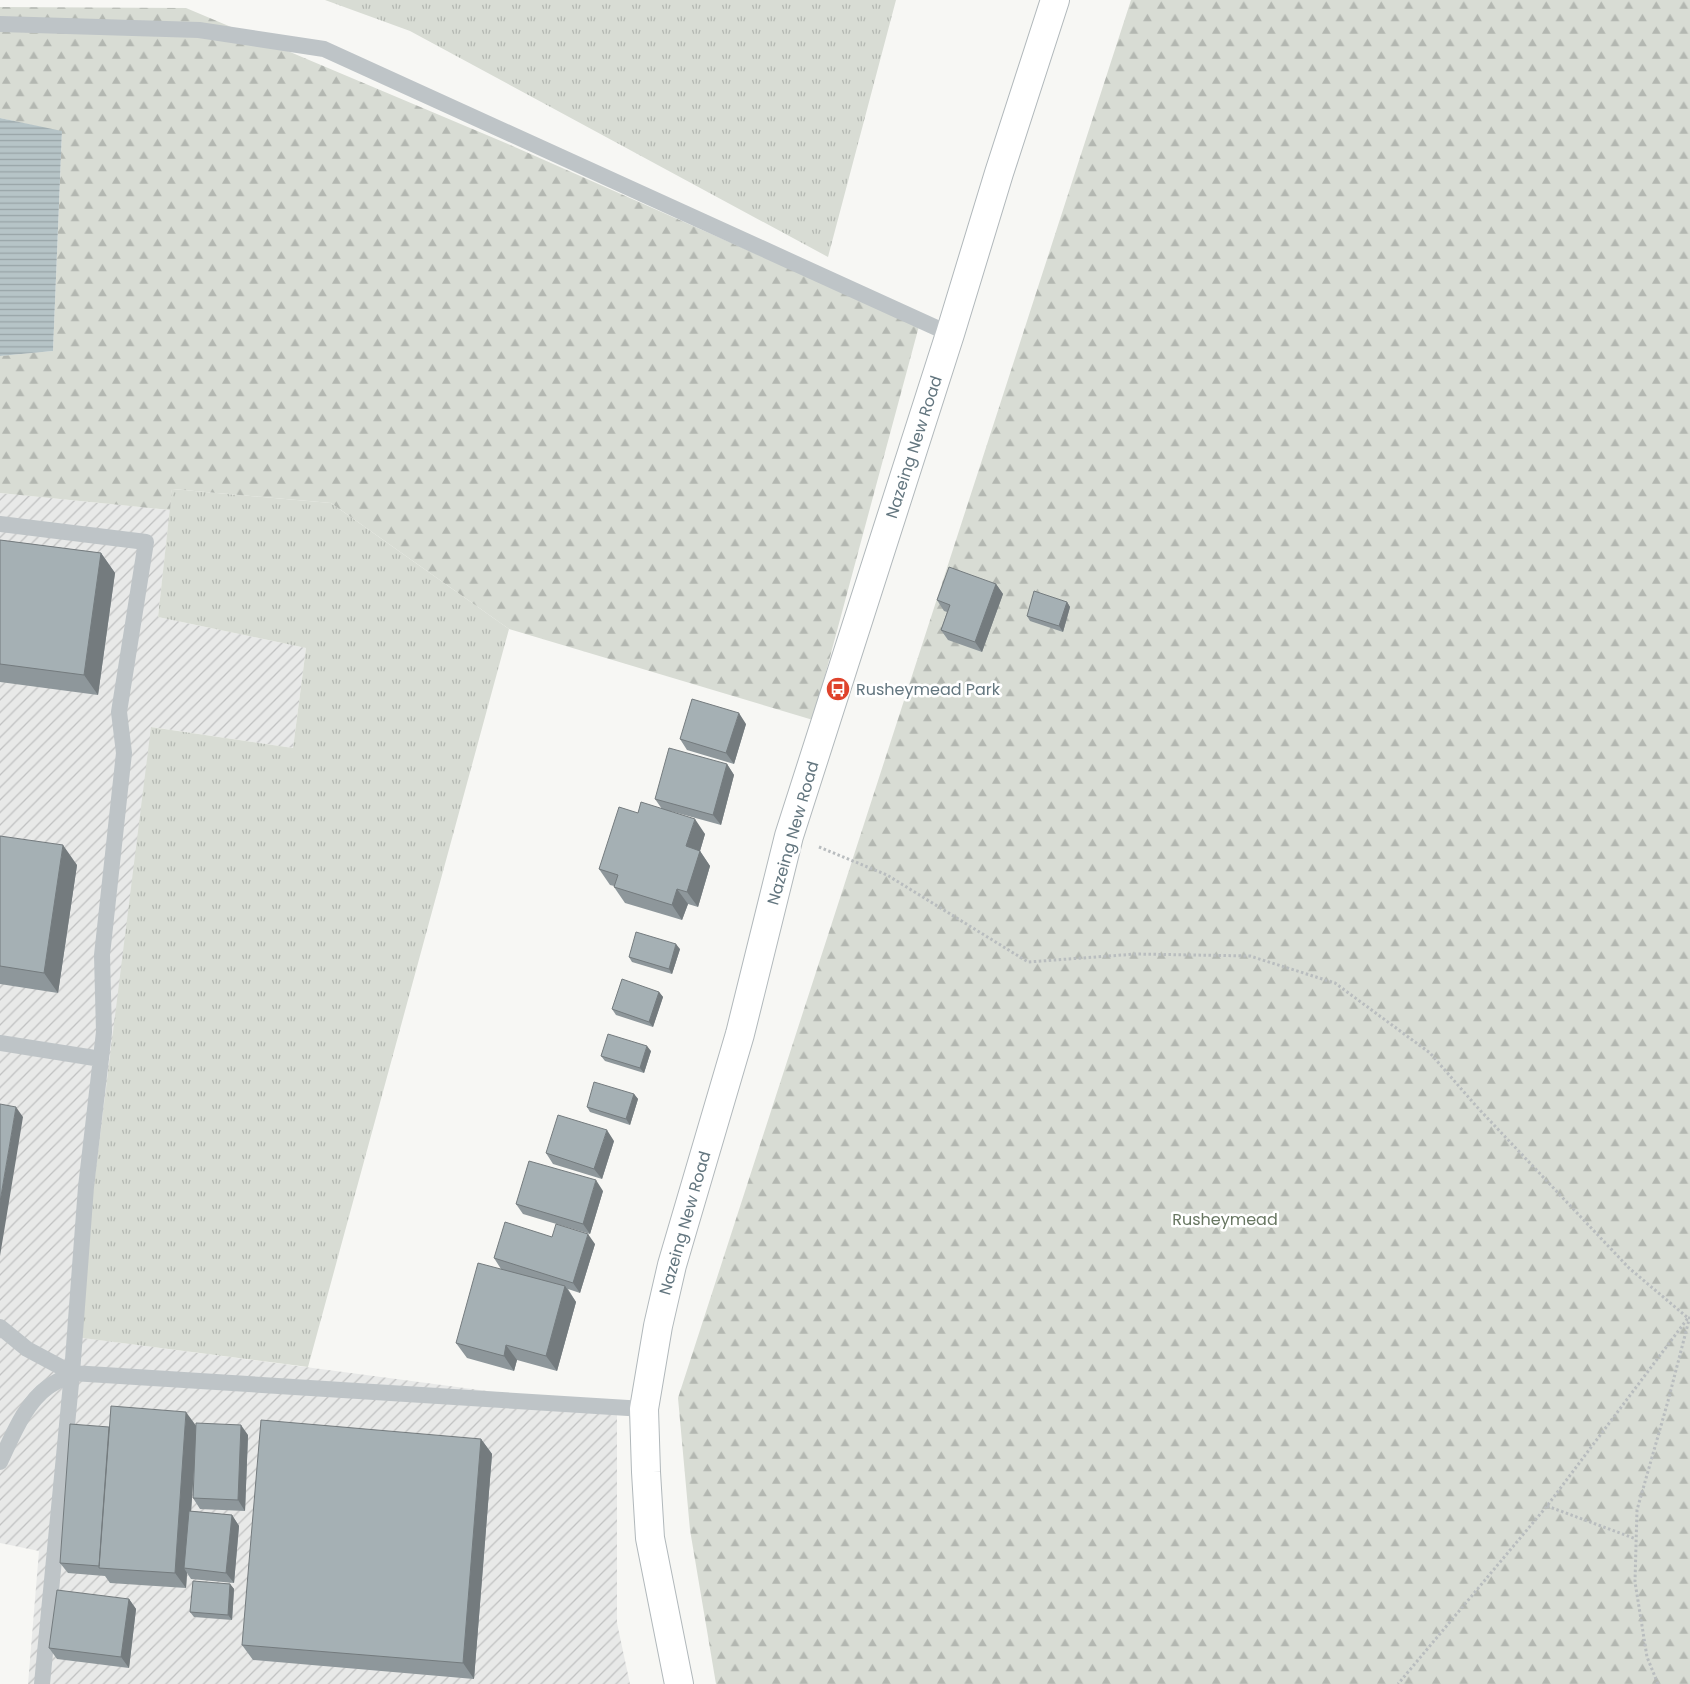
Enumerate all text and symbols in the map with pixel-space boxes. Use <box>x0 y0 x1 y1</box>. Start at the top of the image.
street label: Nazeing New Road <box>880 373 948 521</box>
bus stop icon: Rusheymead Park <box>825 676 851 702</box>
place label: Rusheymead Park <box>856 678 1001 701</box>
street label: Nazeing New Road <box>761 758 825 908</box>
street label: Nazeing New Road <box>653 1148 717 1298</box>
park label: Rusheymead <box>1172 1208 1278 1231</box>

